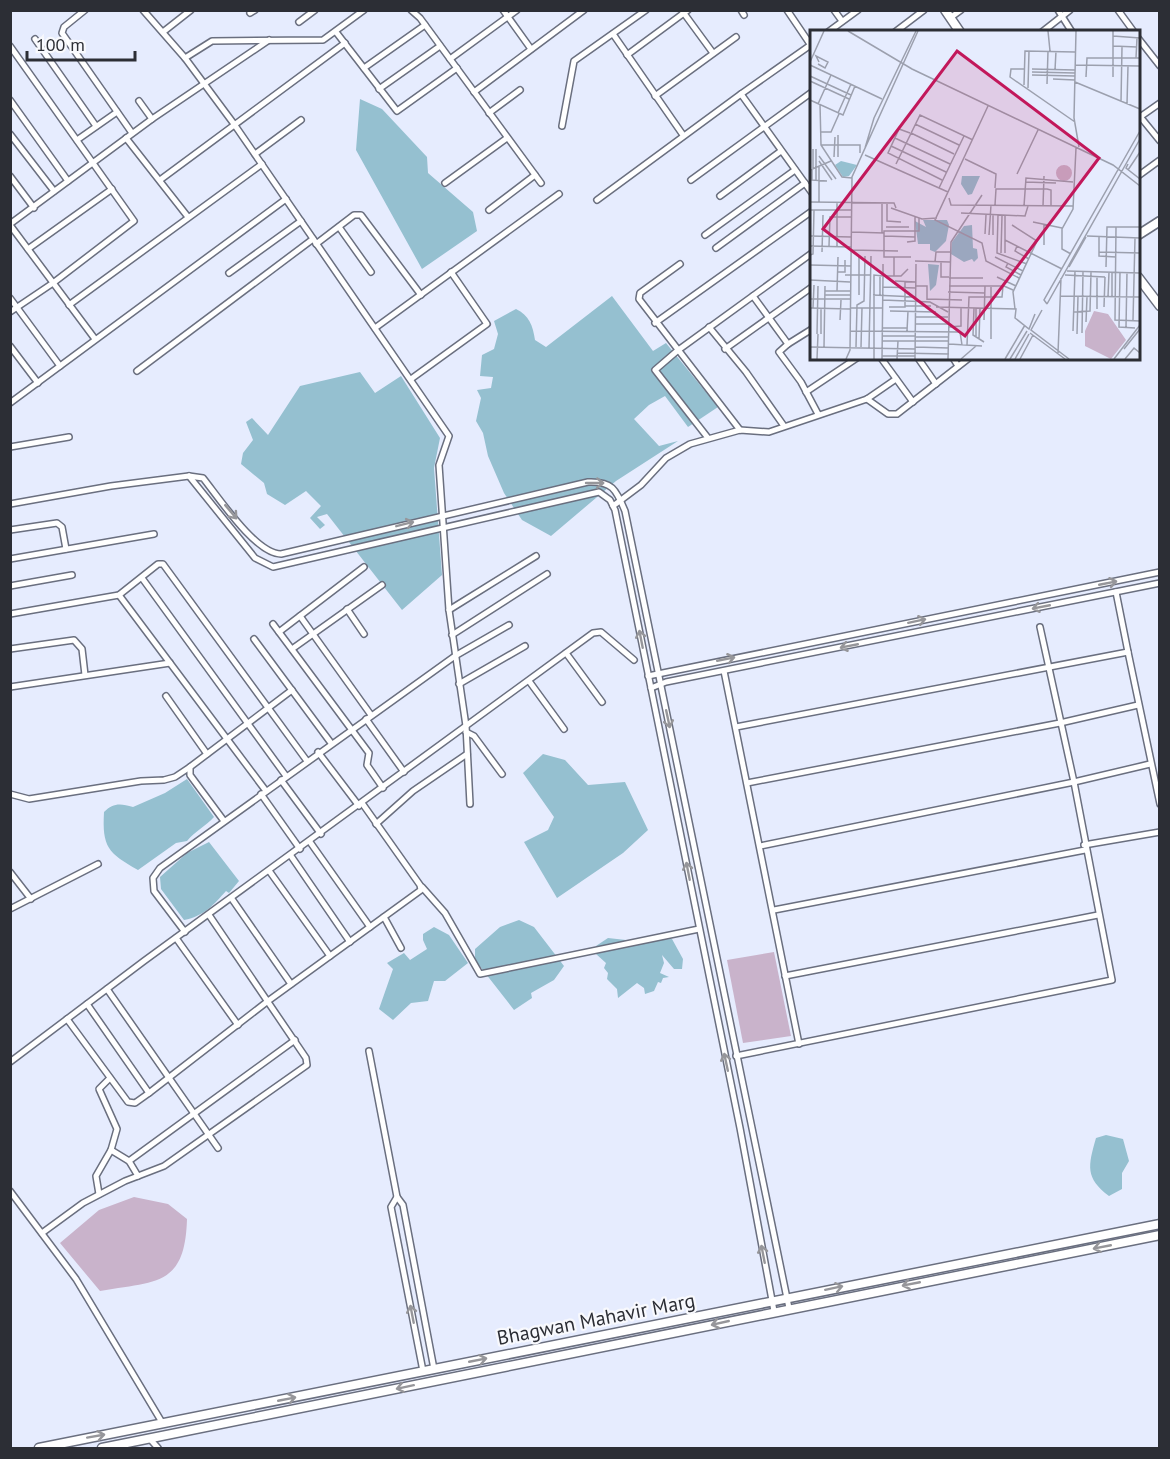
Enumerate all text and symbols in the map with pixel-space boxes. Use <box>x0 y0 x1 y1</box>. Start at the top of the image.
scale bar <box>27 24 135 62</box>
inset map <box>810 30 1140 360</box>
text: 100 m <box>36 33 85 56</box>
one-way arrow <box>585 477 604 489</box>
one-way arrow <box>225 504 238 520</box>
one-way arrow <box>395 517 414 529</box>
one-way arrow <box>1098 577 1118 588</box>
one-way arrow <box>1031 602 1051 613</box>
one-way arrow <box>907 615 926 626</box>
one-way arrow <box>635 630 646 649</box>
one-way arrow <box>840 641 860 652</box>
one-way arrow <box>715 653 735 664</box>
one-way arrow <box>663 708 674 728</box>
one-way arrow <box>682 862 693 881</box>
one-way arrow <box>720 1053 731 1073</box>
one-way arrow <box>1093 1242 1112 1253</box>
one-way arrow <box>757 1244 768 1264</box>
one-way arrow <box>901 1279 921 1290</box>
one-way arrow <box>825 1282 844 1294</box>
street label: Bhagwan Mahavir Marg <box>495 1287 697 1351</box>
one-way arrow <box>406 1304 417 1324</box>
one-way arrow <box>710 1318 729 1330</box>
one-way arrow <box>468 1354 488 1365</box>
one-way arrow <box>396 1382 415 1393</box>
one-way arrow <box>277 1393 297 1404</box>
one-way arrow <box>86 1430 105 1441</box>

